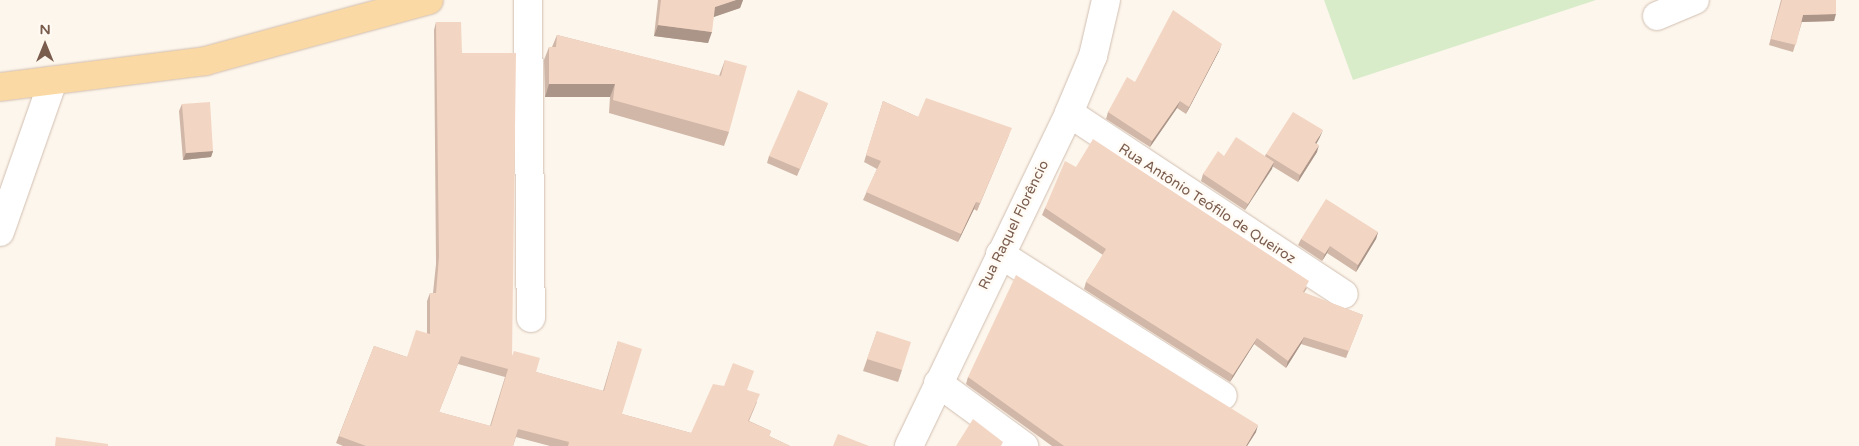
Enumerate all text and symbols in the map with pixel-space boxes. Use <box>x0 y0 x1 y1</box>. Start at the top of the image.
north arrow <box>20 20 70 70</box>
text: N <box>39 21 51 38</box>
street label: Rua Antônio Teófilo de Queiroz <box>1115 140 1299 268</box>
street label: Rua Raquel Florêncio <box>975 158 1053 292</box>

